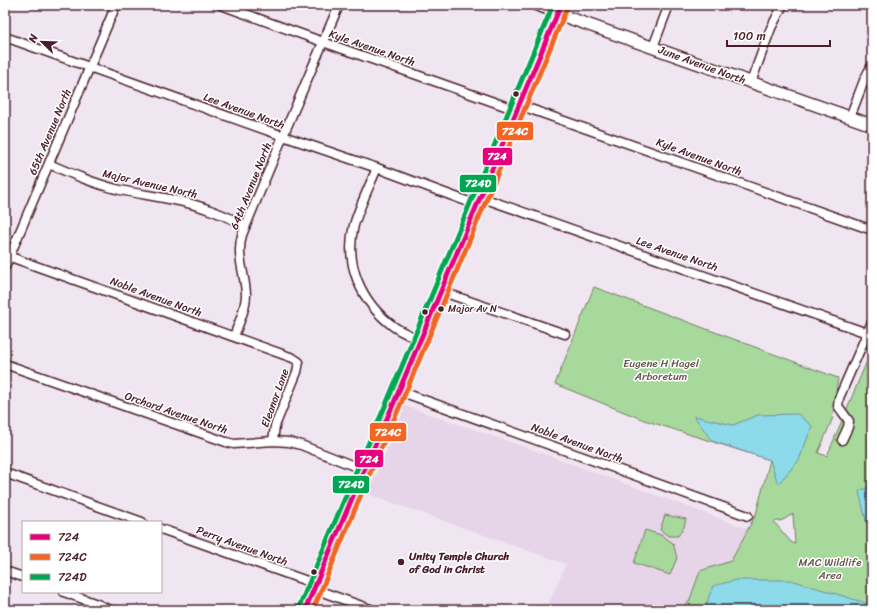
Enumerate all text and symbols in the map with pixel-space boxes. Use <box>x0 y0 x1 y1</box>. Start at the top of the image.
north arrow <box>22 22 62 62</box>
scale bar <box>727 22 830 48</box>
street label: Kyle Avenue North <box>326 24 418 72</box>
text: 100 m <box>733 25 766 47</box>
text: N <box>23 31 44 46</box>
street label: June Avenue North <box>655 40 749 90</box>
street label: 65th Avenue North <box>23 86 77 178</box>
street label: Lee Avenue North <box>201 87 288 135</box>
unlabelled marker <box>511 89 521 99</box>
line badge: 724C <box>496 121 534 141</box>
text: 724C <box>502 122 528 141</box>
street label: Kyle Avenue North <box>653 133 745 181</box>
street label: 64th Avenue North <box>225 139 277 232</box>
line badge: 724 <box>482 147 513 166</box>
text: 724 <box>487 147 507 166</box>
street label: Major Avenue North <box>101 164 200 204</box>
line badge: 724D <box>459 174 497 193</box>
text: 724D <box>465 174 491 193</box>
street label: Lee Avenue North <box>634 231 721 277</box>
street label: Noble Avenue North <box>107 272 205 323</box>
place label: Major Av N <box>448 300 497 318</box>
marker: Major Av N <box>436 304 446 314</box>
unlabelled marker <box>420 307 430 317</box>
park label: Eugene H Hagel Arboretum <box>623 354 700 386</box>
street label: Eleanor Lane <box>256 366 295 430</box>
street label: Orchard Avenue North <box>122 386 230 440</box>
street label: Noble Avenue North <box>528 418 626 469</box>
line badge: 724C <box>369 422 407 442</box>
text: 724C <box>375 423 401 442</box>
line badge: 724 <box>354 449 384 468</box>
text: 724 <box>359 450 379 469</box>
line badge: 724D <box>332 475 370 494</box>
text: 724D <box>338 475 364 494</box>
legend <box>22 521 162 593</box>
street label: Perry Avenue North <box>194 521 291 571</box>
text: 724 <box>58 526 80 548</box>
text: 724C <box>58 546 87 568</box>
place label: Unity Temple Church of God in Christ <box>409 547 509 579</box>
park label: MAC Wildlife Area <box>798 553 862 585</box>
marker: Unity Temple Church of God in Christ <box>396 557 406 567</box>
text: 724D <box>58 566 87 588</box>
unlabelled marker <box>309 567 319 577</box>

